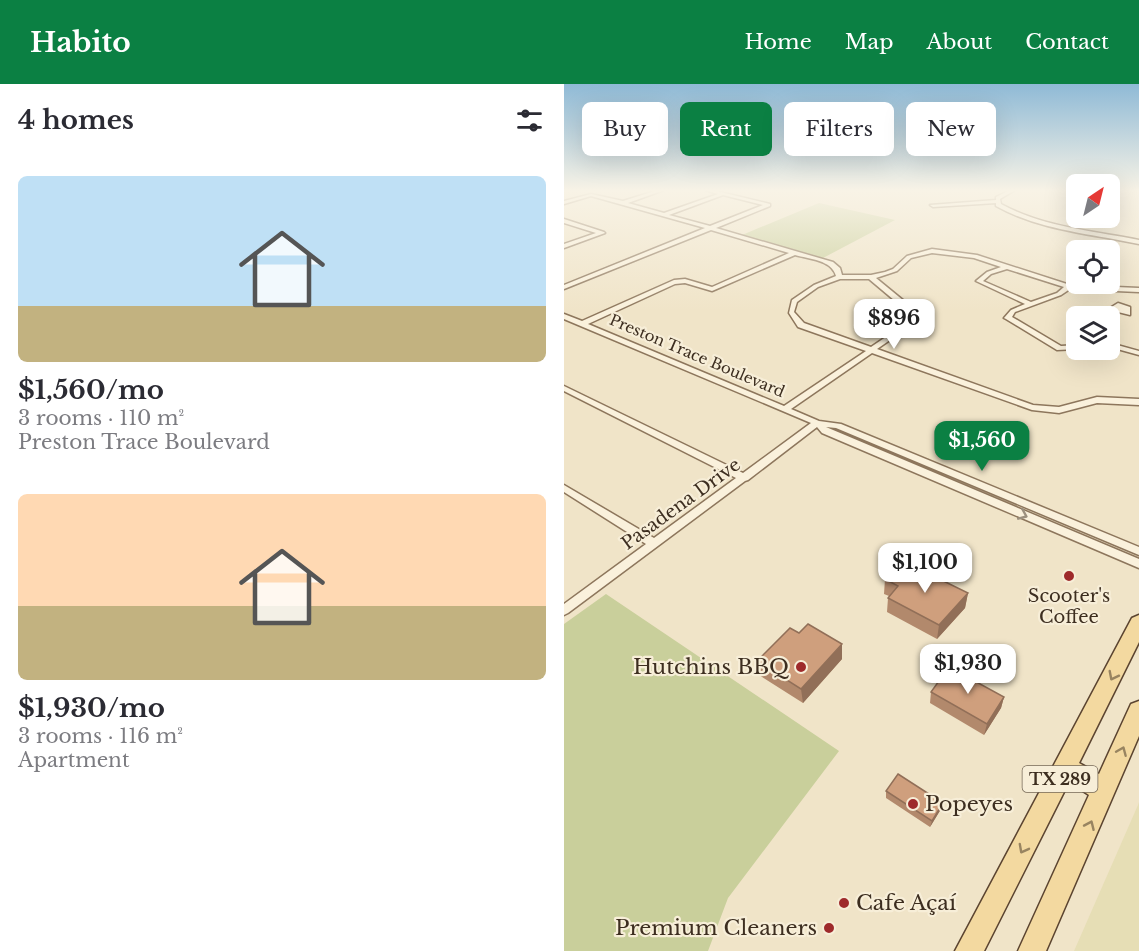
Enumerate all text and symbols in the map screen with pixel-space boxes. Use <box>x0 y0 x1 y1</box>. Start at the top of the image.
text: Habito <box>30 25 131 60</box>
text: Home <box>745 29 812 55</box>
text: Map <box>845 29 893 55</box>
text: About <box>926 29 992 55</box>
text: Contact <box>1025 29 1109 55</box>
chip: Buy <box>582 102 668 156</box>
chip: Rent <box>680 102 772 156</box>
chip: Filters <box>784 102 894 156</box>
chip: New <box>906 102 996 156</box>
text: 4 homes <box>18 104 134 136</box>
icon: filters <box>513 104 546 137</box>
north arrow <box>1066 174 1120 228</box>
map controls <box>1066 174 1120 360</box>
icon: home <box>228 215 336 323</box>
button: locate <box>1066 240 1120 294</box>
pin: $896 <box>858 299 930 350</box>
text: $896 <box>868 306 920 330</box>
button: layers <box>1066 306 1120 360</box>
street label: Preston Trace Boulevard <box>607 310 788 401</box>
text: $1,560/mo <box>18 374 164 406</box>
text: 3 rooms · 110 m² <box>18 406 184 430</box>
pin: $1,560 <box>933 421 1031 472</box>
text: $1,560 <box>948 428 1016 452</box>
text: Preston Trace Boulevard <box>18 430 270 454</box>
street label: Pasadena Drive <box>617 454 745 554</box>
one-way arrow <box>1017 508 1028 520</box>
icon: home <box>228 533 336 641</box>
pin: $1,100 <box>876 543 974 594</box>
text: $1,100 <box>892 550 958 574</box>
marker: Scooter's Coffee <box>1062 569 1076 583</box>
place label: Scooter's Coffee <box>1028 585 1110 628</box>
pin: $1,930 <box>919 644 1017 695</box>
text: $1,930 <box>934 651 1002 675</box>
place label: Hutchins BBQ <box>633 654 789 680</box>
marker: Hutchins BBQ <box>794 660 808 674</box>
one-way arrow <box>1108 669 1120 680</box>
text: $1,930/mo <box>18 692 165 724</box>
text: 3 rooms · 116 m² <box>18 724 183 748</box>
one-way arrow <box>1115 746 1127 757</box>
text: Apartment <box>18 748 129 772</box>
road number: TX 289 <box>1022 766 1098 792</box>
place label: Popeyes <box>925 791 1013 817</box>
marker: Popeyes <box>906 797 920 811</box>
one-way arrow <box>1082 820 1094 831</box>
one-way arrow <box>1019 843 1031 854</box>
place label: Cafe Açaí <box>856 890 957 916</box>
marker: Cafe Açaí <box>837 896 851 910</box>
place label: Premium Cleaners <box>615 915 817 941</box>
marker: Premium Cleaners <box>822 921 836 935</box>

